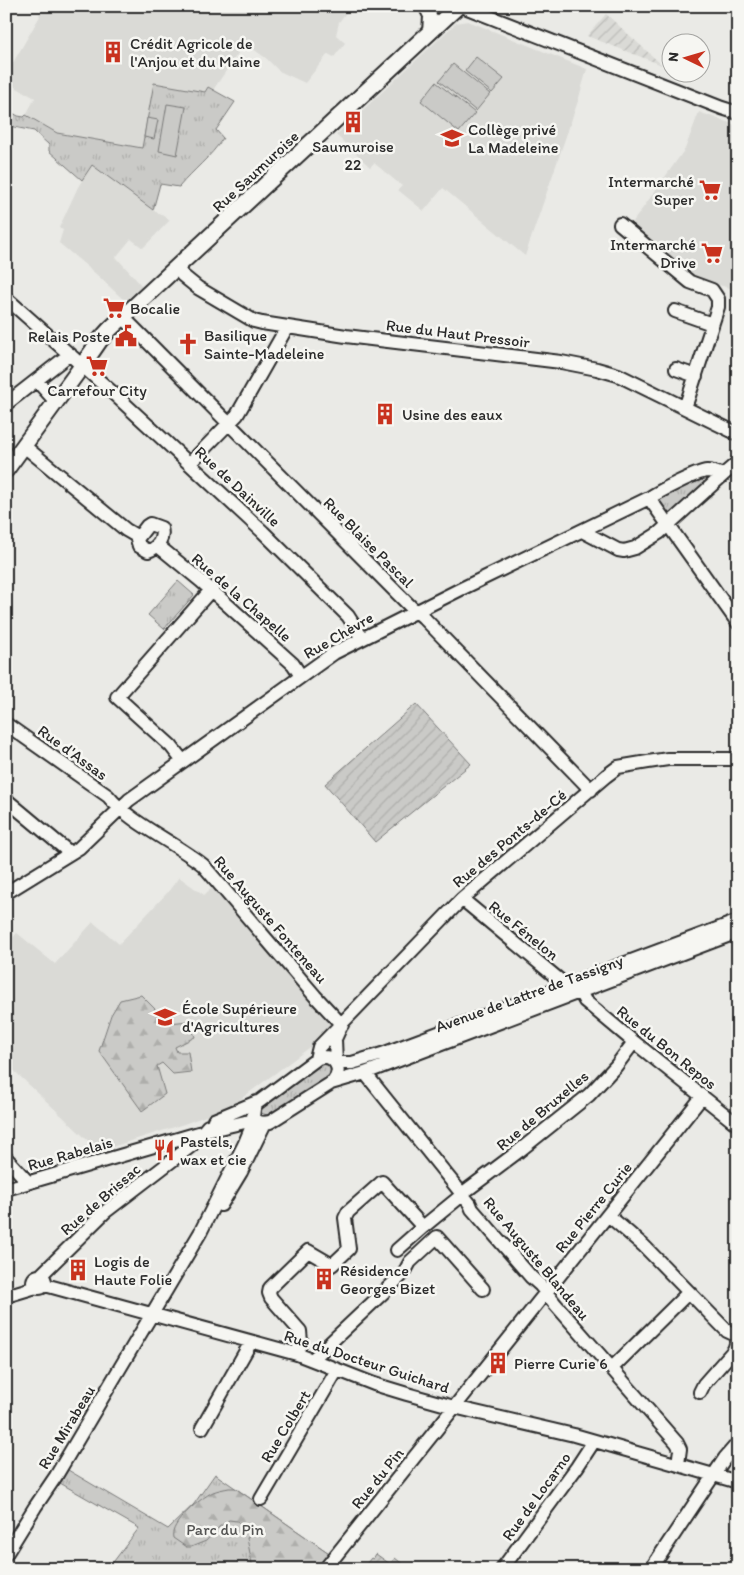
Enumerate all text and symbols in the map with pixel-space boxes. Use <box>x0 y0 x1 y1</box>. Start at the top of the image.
north arrow <box>662 32 712 82</box>
place label: Crédit Agricole de l'Anjou et du Maine <box>130 34 260 71</box>
building icon: Crédit Agricole de l'Anjou et du Maine <box>100 39 126 65</box>
text: N <box>665 51 682 62</box>
building icon: Saumuroise 22 <box>340 109 366 135</box>
place label: Collège privé La Madeleine <box>468 120 559 157</box>
school or university icon: Collège privé La Madeleine <box>439 125 465 151</box>
street label: Rue Saumuroise <box>208 127 302 216</box>
place label: Saumuroise 22 <box>312 137 394 174</box>
place label: Intermarché Super <box>608 172 694 209</box>
supermarket icon: Intermarché Super <box>697 177 723 203</box>
place label: Intermarché Drive <box>610 235 696 272</box>
supermarket icon: Intermarché Drive <box>699 240 725 266</box>
supermarket icon: Bocalie <box>101 295 127 321</box>
place label: Bocalie <box>130 299 180 318</box>
street label: Rue du Haut Pressoir <box>385 315 532 352</box>
public building icon: Relais Poste <box>113 323 139 349</box>
place label: Basilique Sainte-Madeleine <box>204 326 324 363</box>
place label: Relais Poste <box>28 327 110 346</box>
church icon: Basilique Sainte-Madeleine <box>175 331 201 357</box>
supermarket icon: Carrefour City <box>84 353 110 379</box>
place label: Carrefour City <box>47 381 147 400</box>
building icon: Usine des eaux <box>372 401 398 427</box>
place label: Usine des eaux <box>402 405 503 424</box>
street label: Rue de Dainville <box>191 442 284 531</box>
street label: Rue Blaise Pascal <box>319 493 418 592</box>
street label: Rue de la Chapelle <box>188 549 295 646</box>
street label: Rue Chèvre <box>300 608 377 663</box>
street label: Rue d'Assas <box>34 721 111 784</box>
street label: Rue des Ponts-de-Cé <box>448 785 570 892</box>
street label: Rue Auguste Fonteneau <box>210 852 331 987</box>
street label: Rue Fénelon <box>485 897 562 964</box>
street label: Avenue de Lattre de Tassigny <box>433 950 626 1036</box>
place label: École Supérieure d'Agricultures <box>182 999 297 1036</box>
street label: Rue du Bon Repos <box>613 1001 720 1093</box>
school or university icon: École Supérieure d'Agricultures <box>152 1004 178 1030</box>
street label: Rue de Bruxelles <box>492 1066 592 1154</box>
street label: Rue Rabelais <box>25 1132 115 1175</box>
place label: Pastels, wax et cie <box>180 1132 247 1169</box>
restaurant icon: Pastels, wax et cie <box>151 1137 177 1163</box>
street label: Rue Pierre Curie <box>551 1158 636 1257</box>
street label: Rue de Brissac <box>56 1159 144 1239</box>
street label: Rue Auguste Blandeau <box>480 1193 594 1324</box>
place label: Logis de Haute Folie <box>94 1252 173 1289</box>
building icon: Logis de Haute Folie <box>65 1257 91 1283</box>
place label: Résidence Georges Bizet <box>340 1261 435 1298</box>
building icon: Résidence Georges Bizet <box>311 1266 337 1292</box>
street label: Rue du Docteur Guichard <box>282 1326 452 1397</box>
building icon: Pierre Curie 6 <box>485 1350 511 1376</box>
place label: Pierre Curie 6 <box>514 1354 608 1373</box>
street label: Rue Mirabeau <box>34 1382 99 1473</box>
street label: Rue Colbert <box>256 1387 314 1466</box>
street label: Rue du Pin <box>347 1444 408 1513</box>
street label: Rue de Locarno <box>498 1448 575 1544</box>
park label: Parc du Pin <box>186 1520 264 1539</box>

